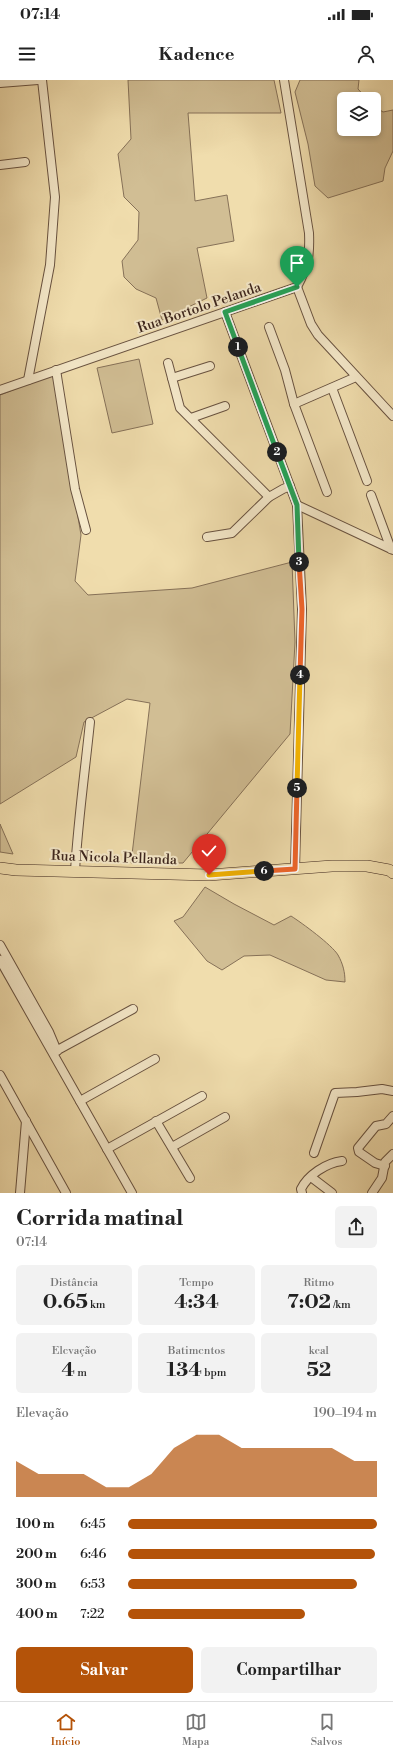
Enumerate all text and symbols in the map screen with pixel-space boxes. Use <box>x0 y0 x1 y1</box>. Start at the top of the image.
text: 07:14 <box>20 5 60 24</box>
icon: menu <box>16 43 38 65</box>
text: Kadence <box>159 43 234 66</box>
icon: person <box>355 43 377 65</box>
map controls <box>337 92 381 136</box>
button: layers <box>337 92 381 136</box>
pin <box>280 246 314 287</box>
icon: arrive <box>286 252 308 274</box>
street label: Rua Bortolo Pelanda <box>135 278 264 338</box>
pin: 1 <box>228 337 248 357</box>
text: 1 <box>235 340 241 354</box>
pin: 2 <box>267 442 287 462</box>
text: 2 <box>274 445 280 459</box>
pin: 3 <box>289 552 309 572</box>
text: 3 <box>296 555 302 569</box>
pin: 4 <box>290 665 310 685</box>
text: 4 <box>296 668 304 682</box>
pin: 5 <box>287 778 307 798</box>
text: 5 <box>294 781 300 795</box>
pin <box>192 834 226 875</box>
icon: check <box>198 840 220 862</box>
street label: Rua Nicola Pellanda <box>51 847 178 869</box>
pin: 6 <box>254 861 274 881</box>
text: 6 <box>261 864 267 878</box>
text: Corrida matinal <box>16 1205 183 1232</box>
button: share <box>335 1206 377 1248</box>
text: 07:14 <box>16 1234 47 1250</box>
text: Distância <box>50 1276 98 1290</box>
text: Tempo <box>179 1276 214 1290</box>
text: Ritmo <box>303 1276 334 1290</box>
text: 0.65 <box>43 1290 88 1315</box>
text: 4:34 <box>174 1290 219 1315</box>
text: 7:02 <box>287 1290 331 1315</box>
text: km <box>88 1298 106 1312</box>
text: /km <box>331 1298 351 1312</box>
text: Elevação <box>52 1344 97 1358</box>
text: Batimentos <box>168 1344 225 1358</box>
text: kcal <box>309 1344 329 1358</box>
text: 4 <box>62 1358 75 1383</box>
text: 134 <box>167 1358 202 1383</box>
text: 52 <box>306 1358 331 1383</box>
text: m <box>75 1366 87 1380</box>
text: bpm <box>202 1366 226 1380</box>
text: Elevação <box>16 1405 69 1421</box>
text: 190–194 m <box>314 1405 377 1421</box>
text: 100 m <box>16 1516 55 1532</box>
text: 6:45 <box>80 1516 106 1532</box>
text: 200 m <box>16 1546 57 1562</box>
text: 6:46 <box>80 1546 106 1562</box>
text: 300 m <box>16 1576 57 1592</box>
text: 6:53 <box>80 1576 105 1592</box>
text: 400 m <box>16 1606 58 1622</box>
text: 7:22 <box>80 1606 104 1622</box>
button: Salvar <box>16 1647 193 1693</box>
button: Compartilhar <box>201 1647 377 1693</box>
tab: Início <box>51 1711 81 1749</box>
tab: Mapa <box>182 1711 209 1749</box>
tab: Salvos <box>311 1711 342 1749</box>

